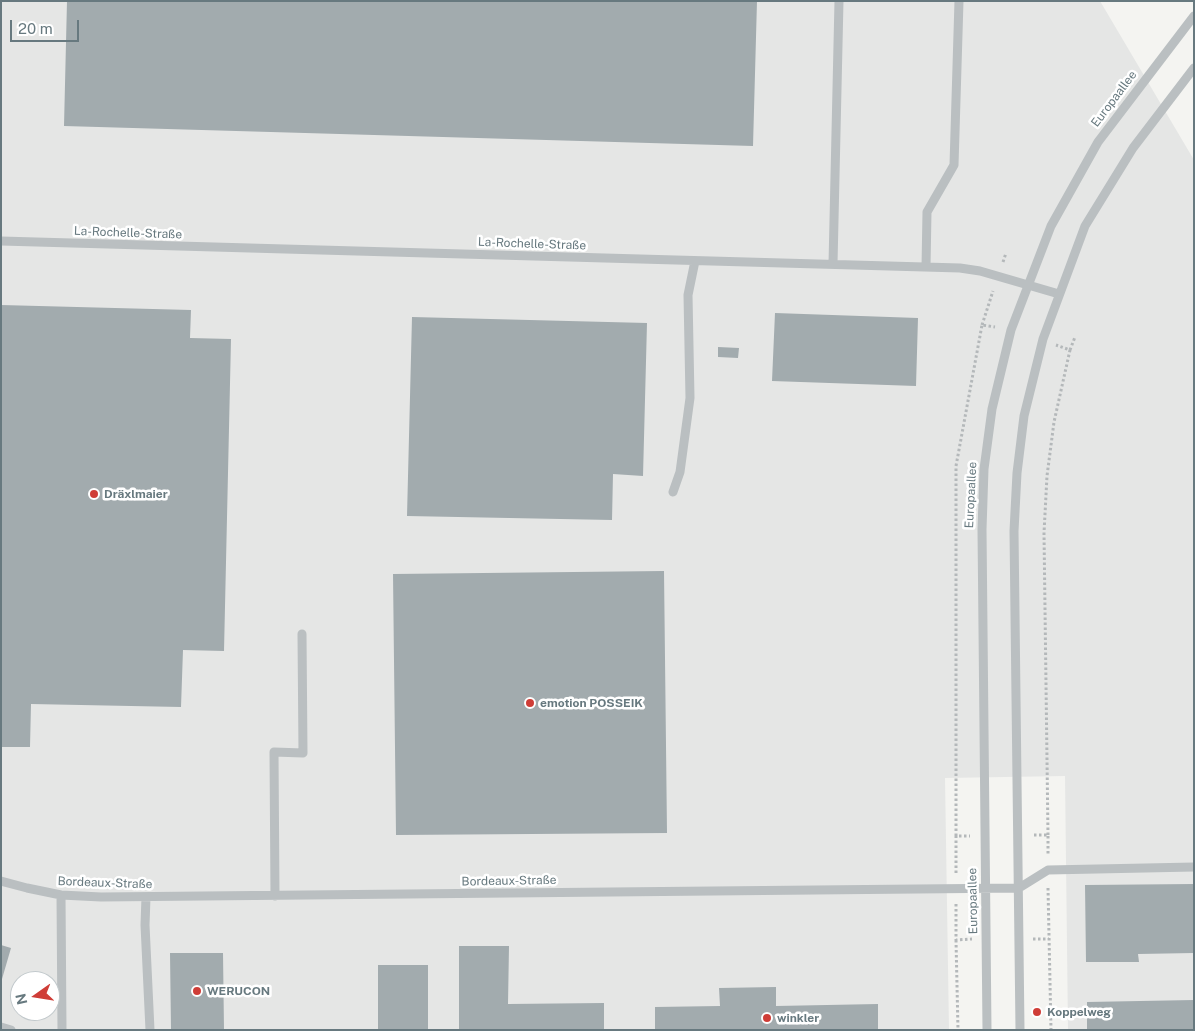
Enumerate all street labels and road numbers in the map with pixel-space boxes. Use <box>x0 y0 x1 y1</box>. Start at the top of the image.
street label: Europaallee <box>1088 68 1140 130</box>
street label: La-Rochelle-Straße <box>74 224 182 242</box>
street label: La-Rochelle-Straße <box>478 235 586 253</box>
street label: Europaallee <box>962 461 980 529</box>
street label: Europaallee <box>965 868 981 934</box>
street label: Bordeaux-Straße <box>461 873 557 889</box>
street label: Bordeaux-Straße <box>57 874 153 892</box>

